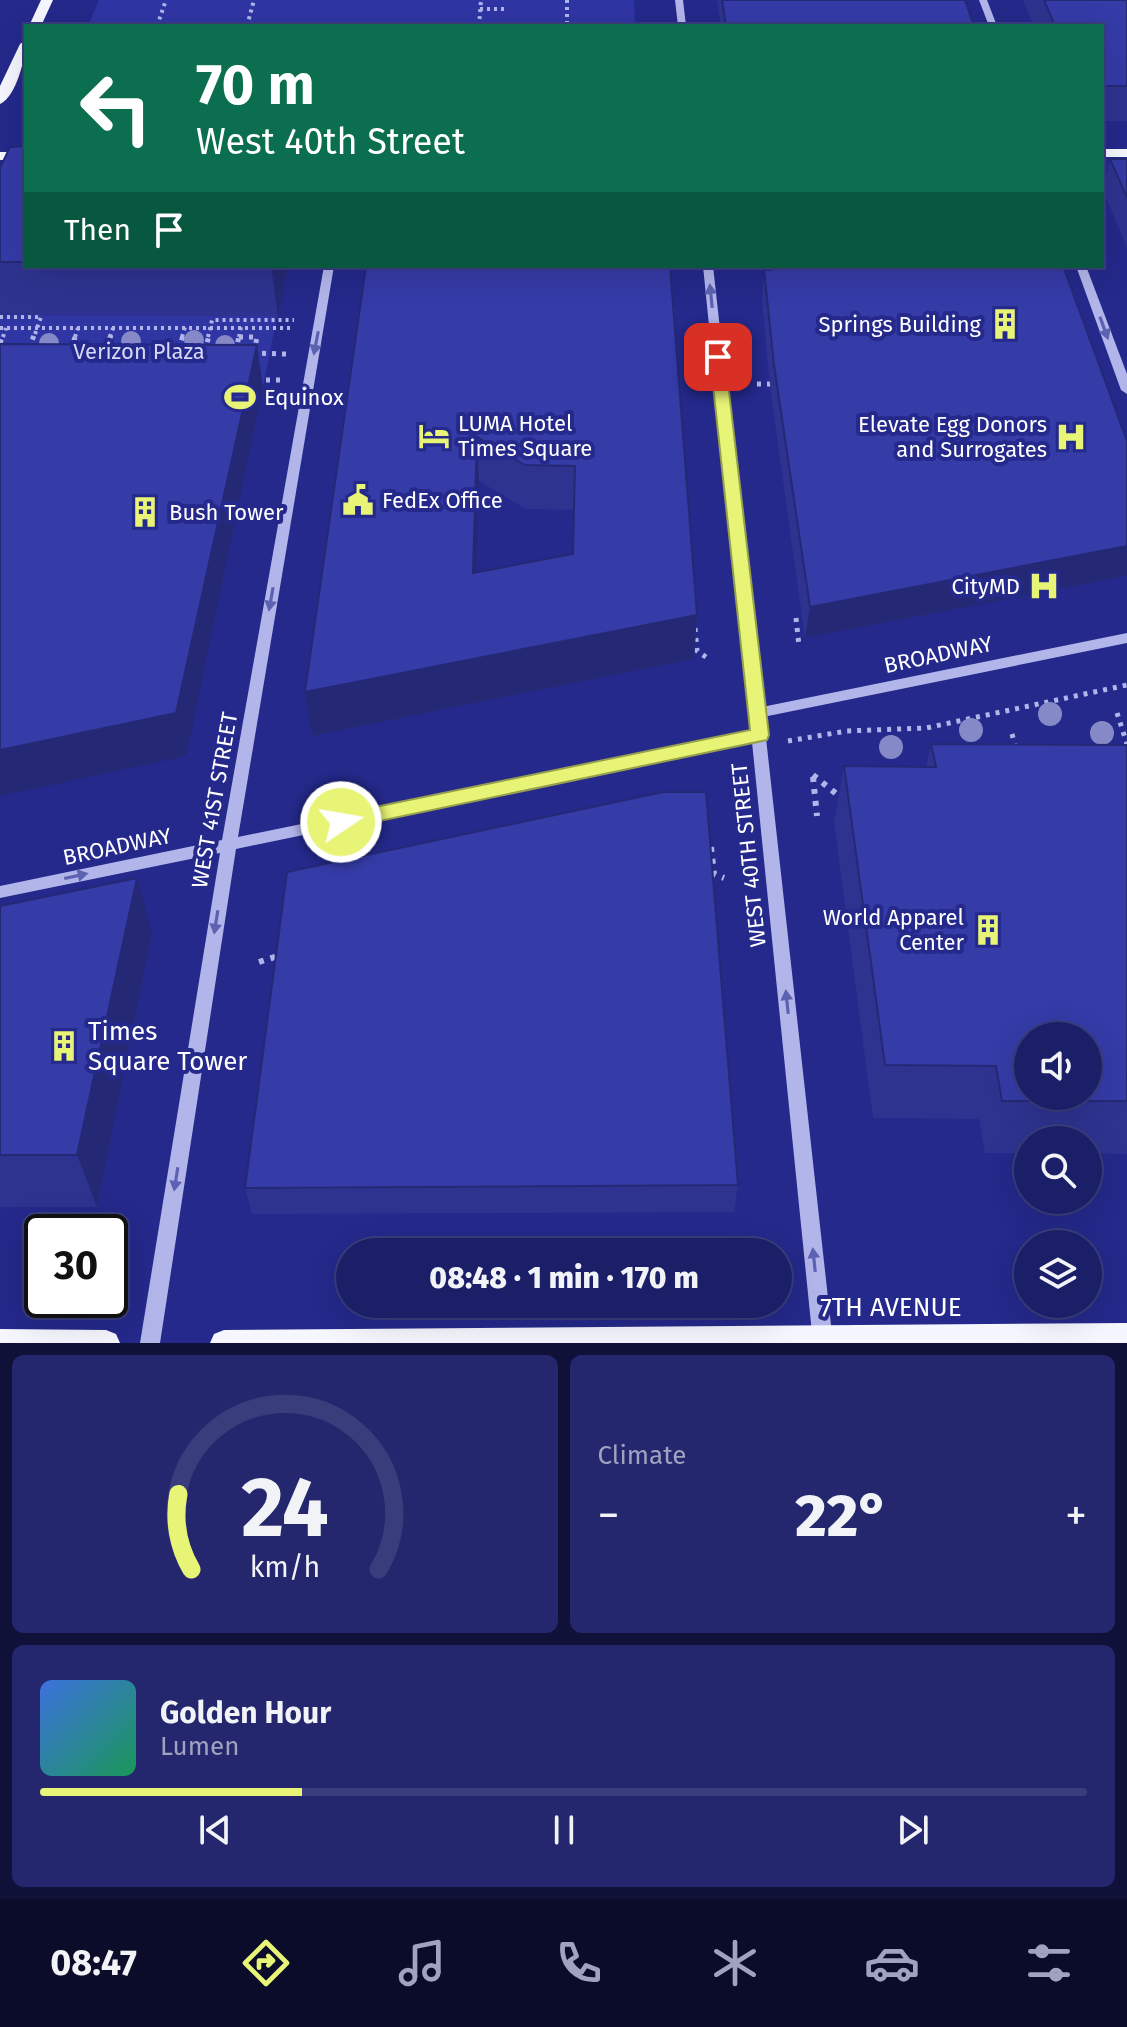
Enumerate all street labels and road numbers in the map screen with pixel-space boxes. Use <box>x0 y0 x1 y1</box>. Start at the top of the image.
street label: BROADWAY <box>881 630 995 679</box>
street label: WEST 41ST STREET <box>186 709 243 890</box>
street label: WEST 40TH STREET <box>725 761 772 948</box>
street label: BROADWAY <box>60 822 174 871</box>
street label: 7TH AVENUE <box>820 1292 962 1323</box>

